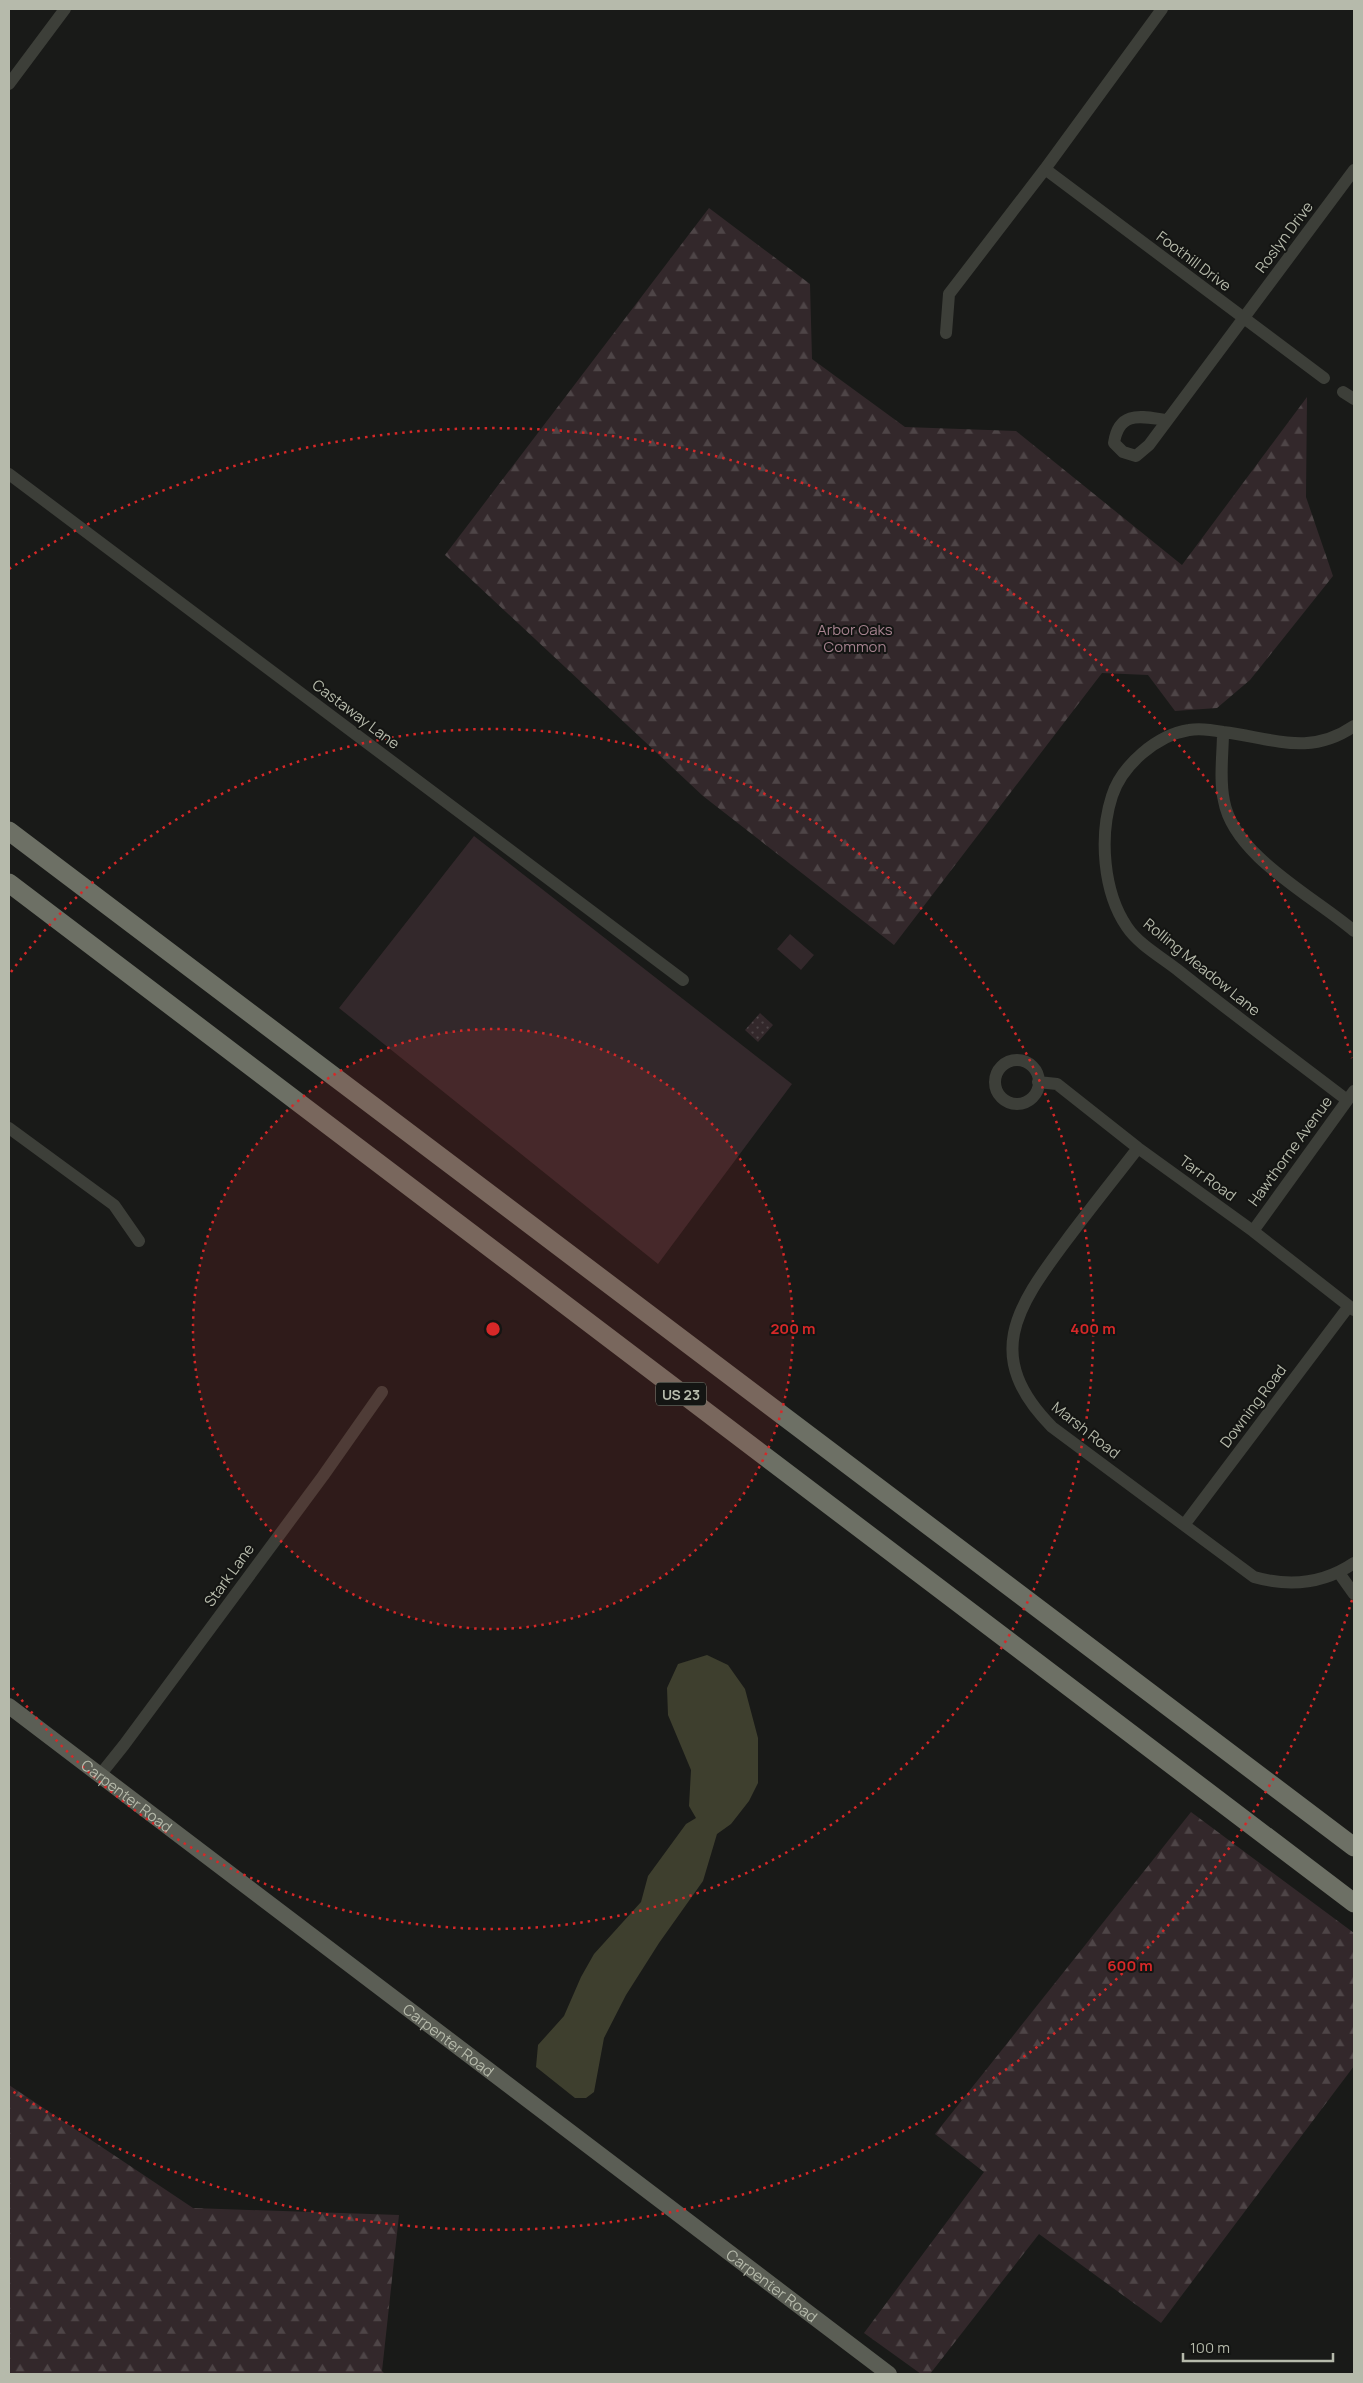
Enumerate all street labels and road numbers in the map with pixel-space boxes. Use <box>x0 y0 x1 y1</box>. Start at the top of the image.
street label: Roslyn Drive <box>1250 197 1318 277</box>
street label: Foothill Drive <box>1152 226 1236 296</box>
street label: Castaway Lane <box>308 674 404 754</box>
street label: Rolling Meadow Lane <box>1139 913 1265 1021</box>
street label: Hawthorne Avenue <box>1243 1092 1337 1210</box>
street label: Tarr Road <box>1175 1150 1241 1206</box>
street label: Downing Road <box>1215 1360 1291 1452</box>
road number: US 23 <box>656 1382 706 1406</box>
street label: Marsh Road <box>1047 1397 1125 1463</box>
street label: Stark Lane <box>199 1539 259 1611</box>
street label: Carpenter Road <box>77 1754 177 1837</box>
street label: Carpenter Road <box>399 1998 499 2081</box>
street label: Carpenter Road <box>722 2244 822 2327</box>

